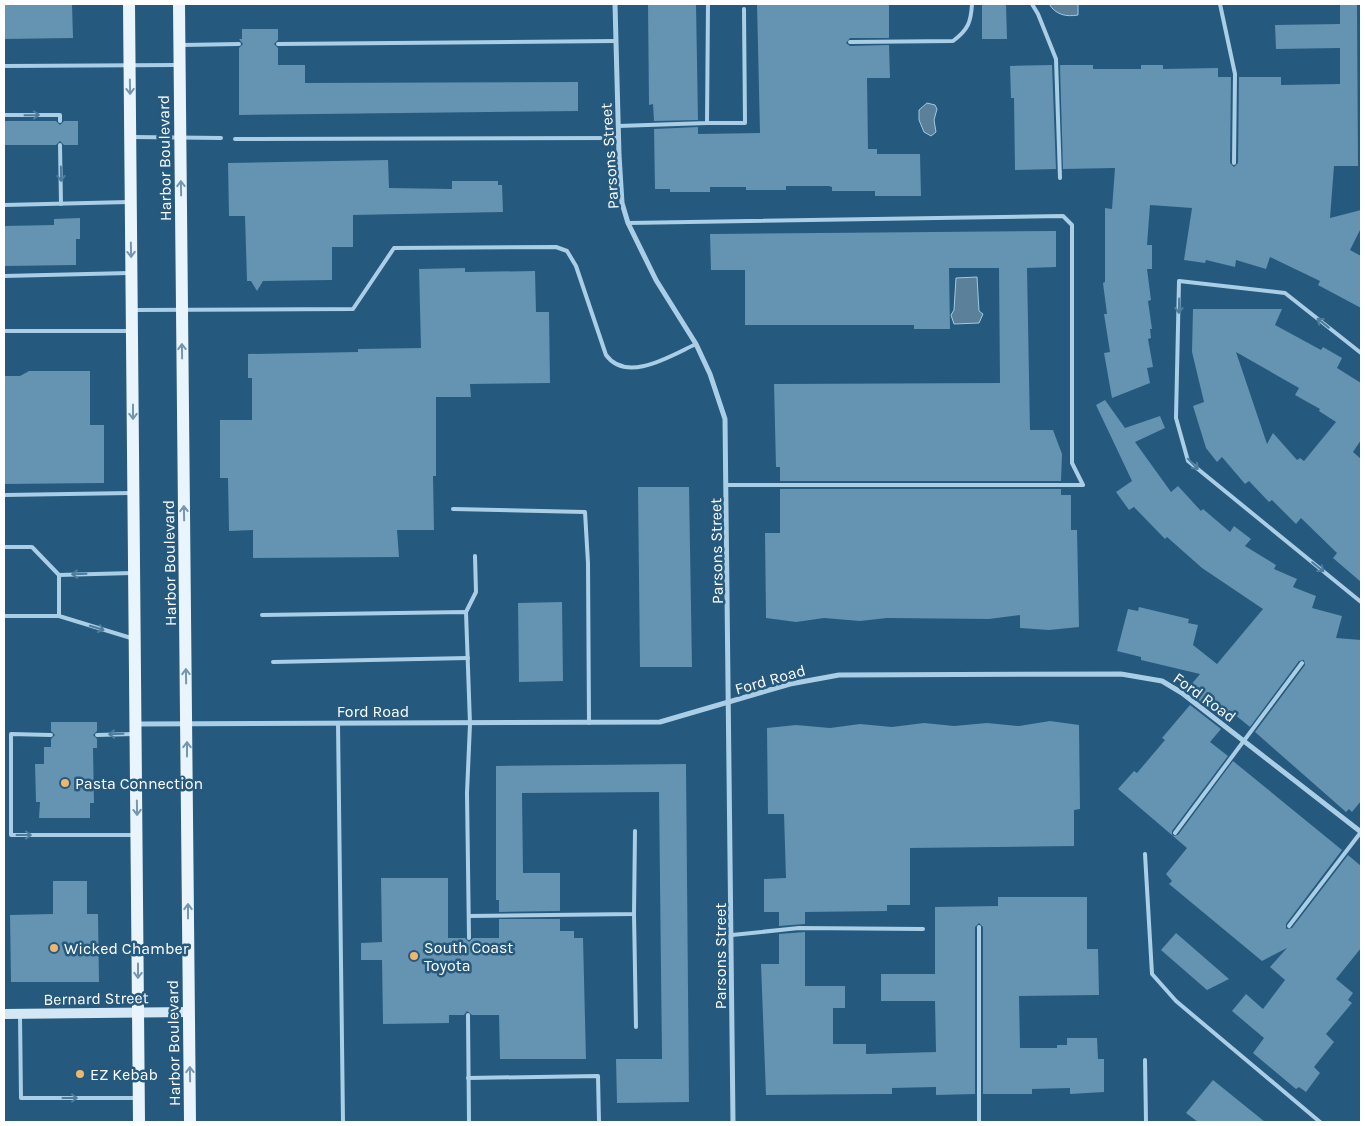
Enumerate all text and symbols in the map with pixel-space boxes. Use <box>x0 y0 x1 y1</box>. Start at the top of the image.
one-way arrow <box>125 79 135 95</box>
street label: Harbor Boulevard <box>154 95 175 221</box>
street label: Parsons Street <box>596 102 623 210</box>
one-way arrow <box>24 110 40 120</box>
one-way arrow <box>56 166 66 182</box>
one-way arrow <box>176 180 186 196</box>
one-way arrow <box>126 242 136 258</box>
one-way arrow <box>1174 297 1183 313</box>
one-way arrow <box>1317 318 1330 329</box>
one-way arrow <box>178 343 187 359</box>
one-way arrow <box>128 404 138 420</box>
one-way arrow <box>1187 458 1199 470</box>
street label: Parsons Street <box>706 498 727 604</box>
street label: Harbor Boulevard <box>159 500 180 626</box>
one-way arrow <box>179 505 189 522</box>
one-way arrow <box>1311 562 1324 573</box>
one-way arrow <box>71 570 87 579</box>
one-way arrow <box>89 624 104 633</box>
street label: Ford Road <box>733 660 808 699</box>
one-way arrow <box>181 668 191 684</box>
street label: Ford Road <box>1170 668 1240 726</box>
street label: Ford Road <box>337 702 409 721</box>
one-way arrow <box>109 730 125 739</box>
one-way arrow <box>182 741 192 757</box>
place label: Pasta Connection <box>75 774 203 793</box>
marker: Pasta Connection <box>59 777 71 789</box>
one-way arrow <box>132 800 142 816</box>
one-way arrow <box>15 830 31 840</box>
one-way arrow <box>183 903 193 920</box>
street label: Parsons Street <box>711 903 730 1009</box>
place label: South Coast Toyota <box>424 938 513 975</box>
place label: Wicked Chamber <box>64 939 189 958</box>
marker: Wicked Chamber <box>48 942 60 954</box>
marker: South Coast Toyota <box>408 950 420 962</box>
one-way arrow <box>133 962 143 978</box>
street label: Harbor Boulevard <box>163 980 184 1106</box>
street label: Bernard Street <box>43 988 149 1009</box>
place label: EZ Kebab <box>90 1065 158 1084</box>
one-way arrow <box>185 1066 195 1082</box>
marker: EZ Kebab <box>74 1068 86 1080</box>
one-way arrow <box>62 1093 78 1103</box>

